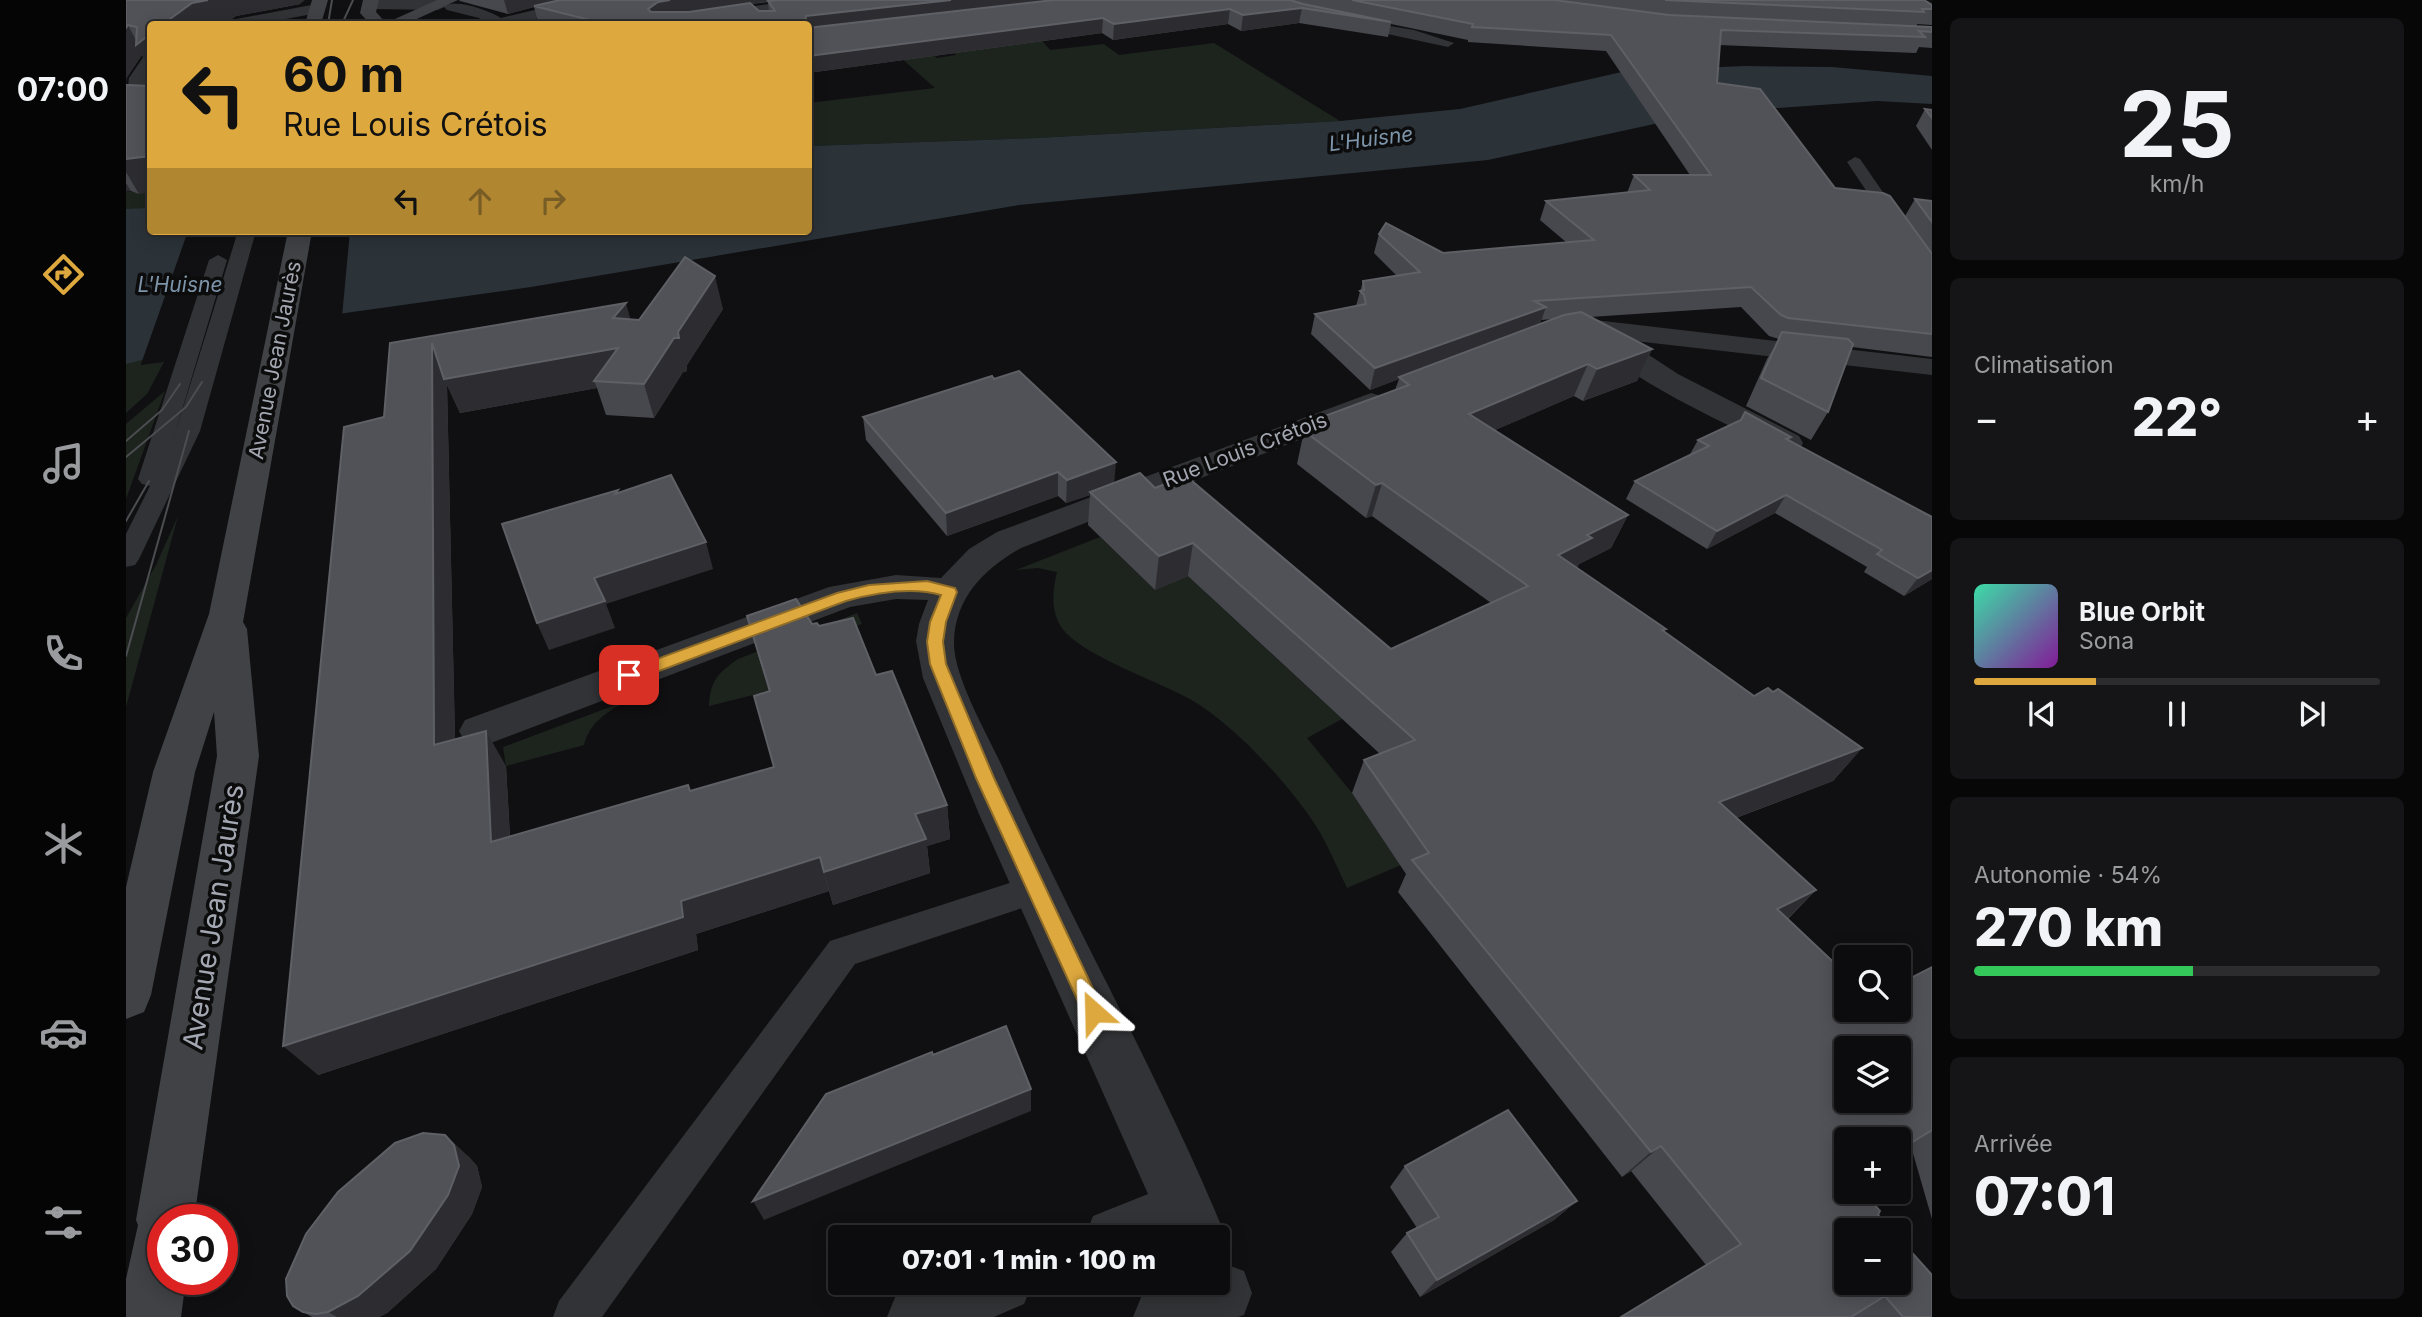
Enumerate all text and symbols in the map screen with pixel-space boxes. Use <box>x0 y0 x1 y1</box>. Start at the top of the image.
text: 60 m <box>283 45 404 104</box>
icon: left <box>168 49 259 140</box>
text: 25 <box>2119 69 2235 179</box>
text: 07:00 <box>17 70 109 109</box>
text: Rue Louis Crétois <box>283 105 548 144</box>
water label: L'Huisne <box>1327 121 1415 156</box>
text: km/h <box>2150 170 2204 198</box>
icon: left <box>388 182 426 220</box>
icon: ahead <box>461 182 499 220</box>
icon: right <box>534 182 572 220</box>
icon: directions <box>39 250 88 299</box>
street label: Avenue Jean Jaurès <box>243 259 306 461</box>
water label: L'Huisne <box>138 272 222 297</box>
text: Climatisation <box>1974 351 2114 379</box>
text: 22° <box>2132 386 2222 449</box>
text: − <box>1974 395 1999 441</box>
text: + <box>2355 395 2380 441</box>
street label: Rue Louis Crétois <box>1159 407 1330 492</box>
icon: music <box>39 439 88 488</box>
text: Blue Orbit <box>2079 596 2205 627</box>
text: Sona <box>2079 627 2134 655</box>
icon: phone <box>39 629 88 678</box>
pin <box>599 645 659 705</box>
icon: arrive <box>610 656 648 694</box>
icon: previous <box>2023 695 2061 733</box>
icon: pause <box>2158 695 2196 733</box>
icon: next <box>2293 695 2331 733</box>
street label: Avenue Jean Jaurès <box>175 782 251 1052</box>
icon: climate <box>39 819 88 868</box>
text: Autonomie · 54% <box>1974 861 2162 889</box>
text: 270 km <box>1974 896 2163 959</box>
map controls <box>1834 945 1911 1295</box>
button: search <box>1834 945 1911 1022</box>
position arrow <box>1057 975 1131 1049</box>
icon: car <box>39 1008 88 1057</box>
button: layers <box>1834 1036 1911 1113</box>
button: + <box>1834 1127 1911 1204</box>
text: Arrivée <box>1974 1130 2053 1158</box>
text: 07:01 <box>1974 1165 2115 1228</box>
icon: filters <box>39 1198 88 1247</box>
speed limit sign: 30 <box>147 1204 238 1295</box>
button: − <box>1834 1218 1911 1295</box>
text: 07:01 · 1 min · 100 m <box>902 1244 1156 1275</box>

